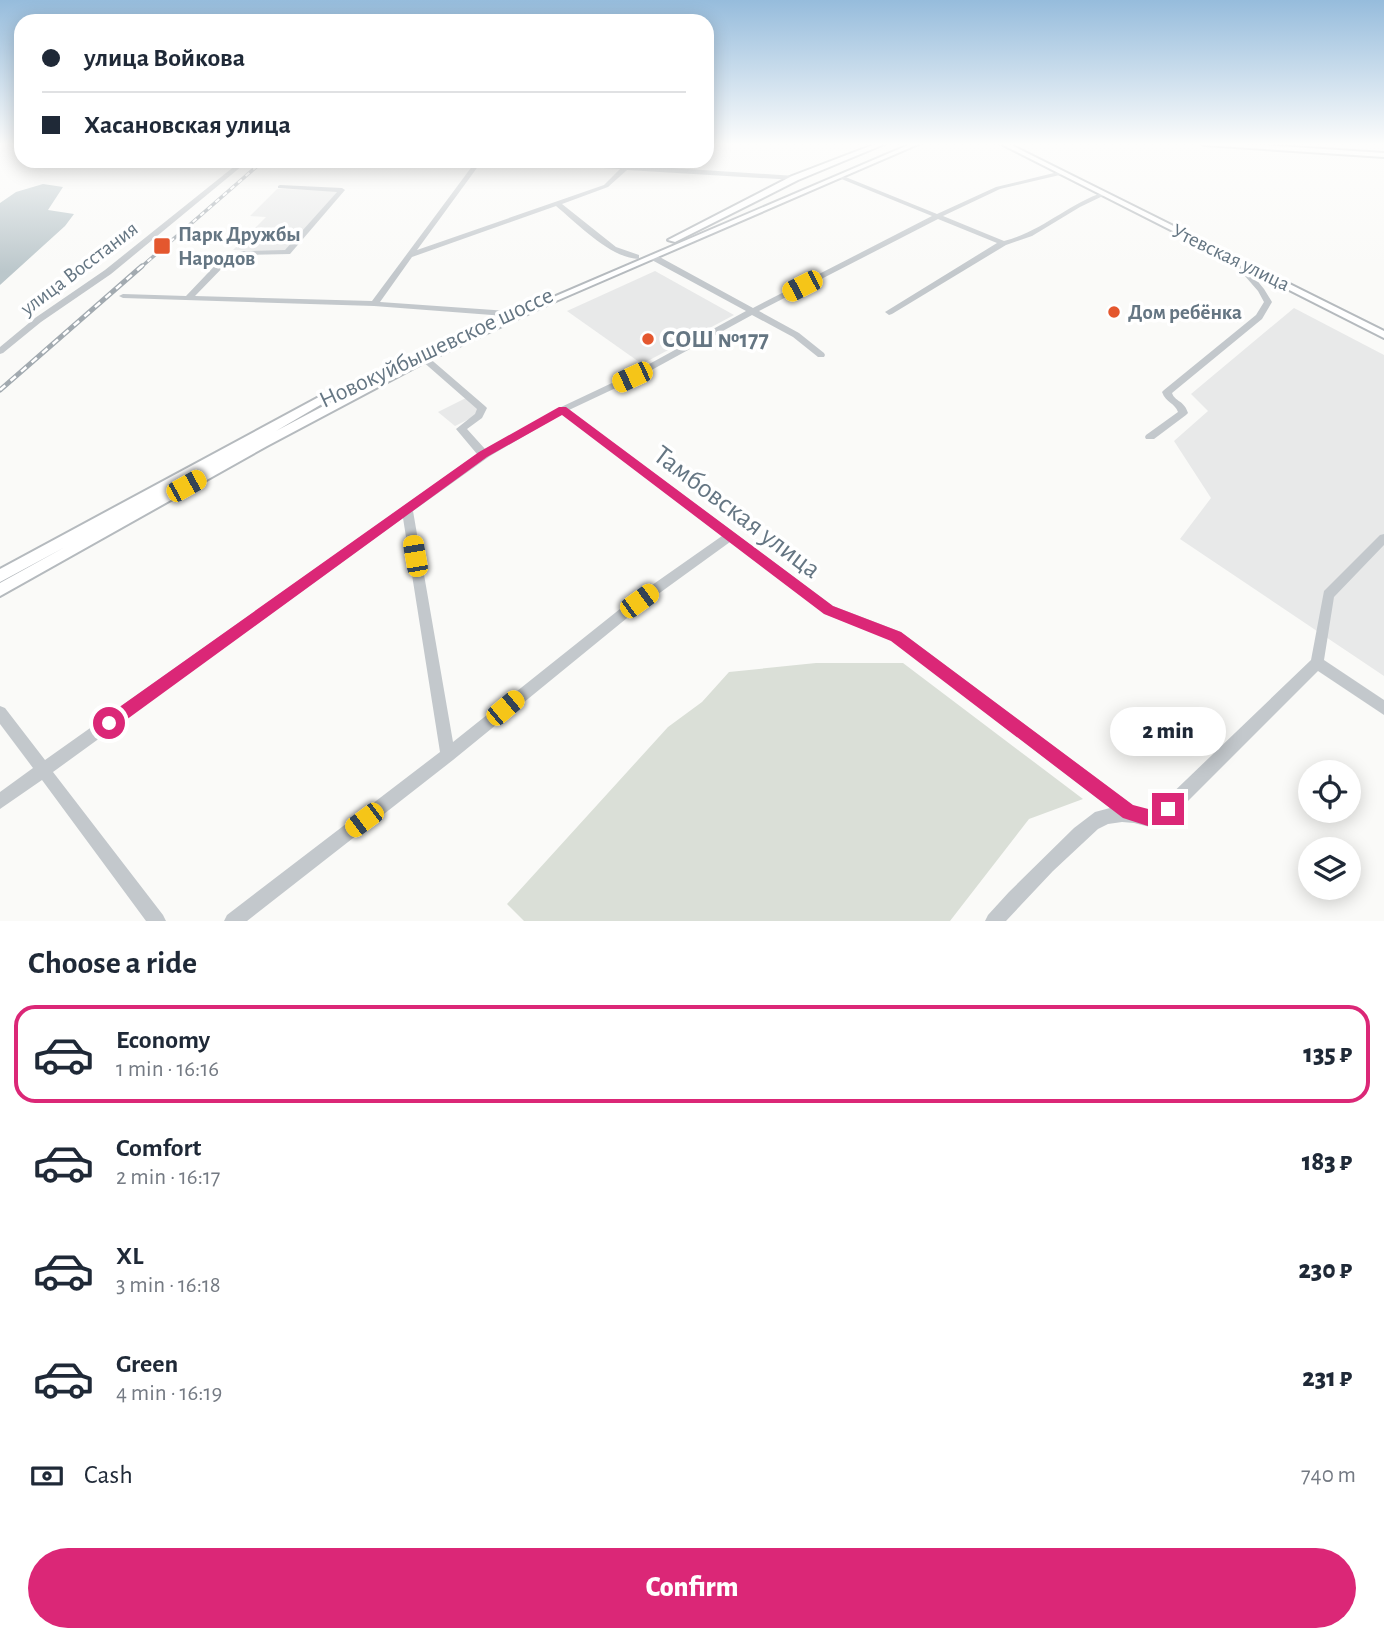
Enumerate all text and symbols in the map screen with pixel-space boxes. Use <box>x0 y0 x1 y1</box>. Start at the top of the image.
text: улица Войкова <box>84 45 245 71</box>
text: Хасановская улица <box>84 112 291 138</box>
street label: улица Восстания <box>16 218 142 320</box>
street label: Утевская улица <box>1168 220 1293 295</box>
place label: Парк Дружбы Народов <box>178 224 301 269</box>
marker: Парк Дружбы Народов <box>152 236 172 256</box>
car <box>779 267 826 305</box>
street label: Новокуйбышевское шоссе <box>316 283 557 413</box>
place label: Дом ребёнка <box>1128 302 1242 323</box>
marker: Дом ребёнка <box>1106 304 1122 320</box>
place label: СОШ №177 <box>662 328 769 352</box>
marker: СОШ №177 <box>640 331 656 347</box>
car <box>609 359 656 395</box>
street label: Тамбовская улица <box>648 441 826 584</box>
car <box>163 467 210 505</box>
car <box>402 533 429 579</box>
car <box>616 580 663 622</box>
car <box>483 686 528 730</box>
route start <box>93 707 125 739</box>
callout: 2 min <box>1110 708 1226 756</box>
text: 2 min <box>1142 720 1194 743</box>
map controls <box>1298 760 1361 900</box>
button: locate <box>1298 760 1361 823</box>
route end <box>1152 793 1184 825</box>
car <box>341 799 388 841</box>
button: layers <box>1298 837 1361 900</box>
text: Choose a ride <box>28 947 197 979</box>
icon: car <box>32 1023 95 1086</box>
text: Economy <box>116 1027 210 1053</box>
text: 135 ₽ <box>1303 1041 1352 1067</box>
text: 1 min · 16:16 <box>116 1058 219 1081</box>
icon: car <box>32 1131 95 1194</box>
text: Comfort <box>116 1135 201 1161</box>
text: 183 ₽ <box>1302 1149 1352 1175</box>
text: 2 min · 16:17 <box>116 1166 220 1189</box>
icon: car <box>32 1239 95 1302</box>
text: XL <box>116 1243 143 1269</box>
text: 230 ₽ <box>1298 1257 1352 1283</box>
text: 3 min · 16:18 <box>116 1274 221 1297</box>
icon: car <box>32 1347 95 1410</box>
text: Green <box>116 1351 178 1377</box>
text: 231 ₽ <box>1302 1365 1352 1391</box>
text: 4 min · 16:19 <box>116 1382 222 1405</box>
icon: cash <box>28 1457 66 1495</box>
text: Cash <box>84 1462 133 1488</box>
text: 740 m <box>1301 1464 1356 1487</box>
button: Confirm <box>28 1548 1356 1628</box>

